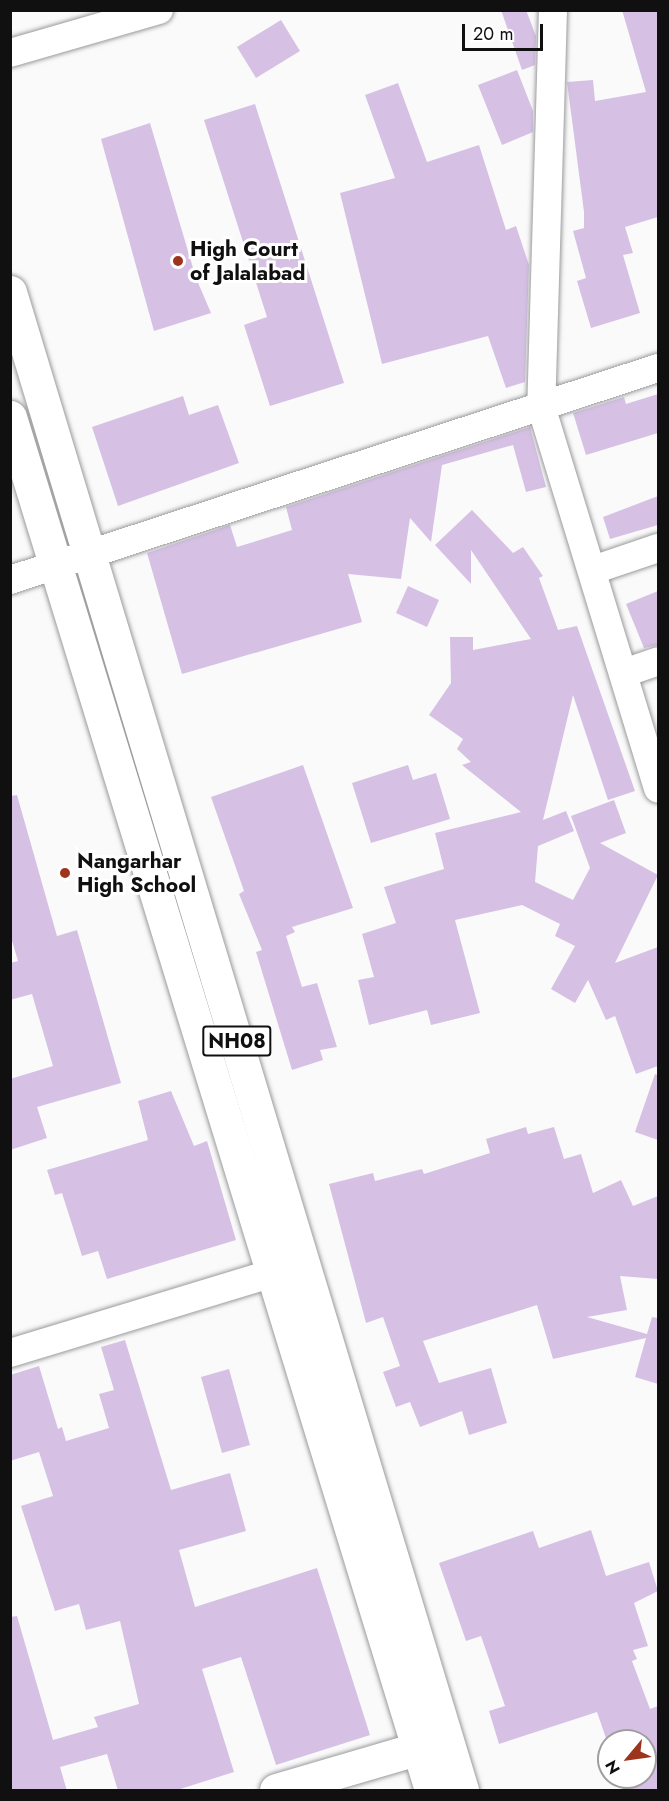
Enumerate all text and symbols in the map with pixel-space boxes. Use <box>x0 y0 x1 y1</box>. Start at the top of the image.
scale bar <box>465 12 546 50</box>
text: 20 m <box>473 21 513 47</box>
place label: High Court of Jalalabad <box>190 236 305 286</box>
marker: High Court of Jalalabad <box>171 254 185 268</box>
place label: Nangarhar High School <box>77 848 196 898</box>
marker: Nangarhar High School <box>58 866 72 880</box>
road number: NH08 <box>201 1024 273 1058</box>
north arrow <box>597 1729 657 1789</box>
text: N <box>599 1756 626 1778</box>

